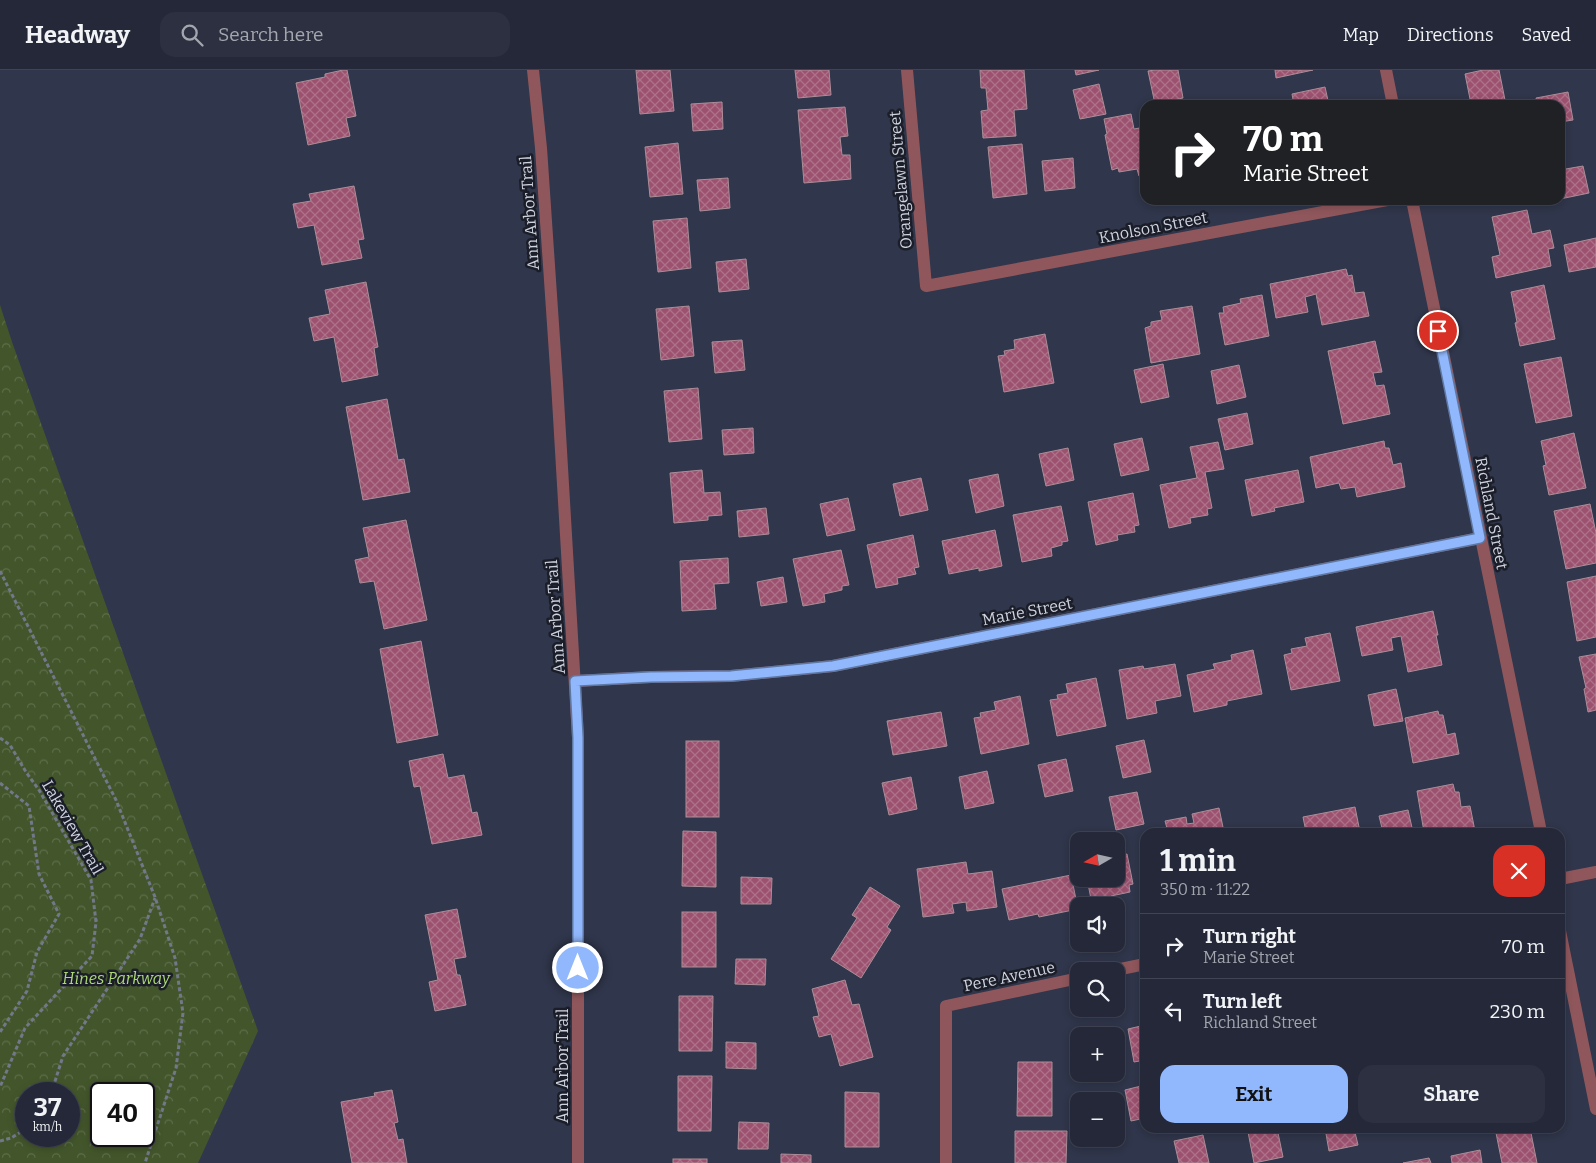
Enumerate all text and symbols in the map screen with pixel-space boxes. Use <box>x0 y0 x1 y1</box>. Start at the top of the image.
search box <box>160 12 510 57</box>
text: Headway <box>25 21 130 49</box>
icon: search <box>178 21 206 49</box>
text: Search here <box>218 23 324 46</box>
text: Map <box>1343 24 1379 46</box>
text: Directions <box>1407 24 1494 46</box>
text: Saved <box>1522 24 1571 46</box>
street label: Orangelawn Street <box>885 110 916 250</box>
text: 70 m <box>1243 118 1323 160</box>
icon: right <box>1160 120 1225 185</box>
street label: Ann Arbor Trail <box>516 155 543 271</box>
text: Marie Street <box>1243 160 1369 187</box>
street label: Knolson Street <box>1097 208 1209 247</box>
pin <box>1417 310 1459 352</box>
icon: arrive <box>1424 317 1452 345</box>
street label: Richland Street <box>1471 455 1512 571</box>
street label: Ann Arbor Trail <box>542 559 569 675</box>
street label: Marie Street <box>980 593 1074 630</box>
street label: Lakeview Trail <box>38 777 107 878</box>
north arrow <box>1070 832 1125 888</box>
map controls <box>1070 832 1125 1147</box>
text: 1 min <box>1160 843 1236 879</box>
button: close <box>1493 845 1545 897</box>
text: 350 m · 11:22 <box>1160 880 1250 899</box>
button: sound <box>1070 897 1125 952</box>
text: Turn right <box>1203 925 1296 948</box>
icon: right <box>1160 932 1188 960</box>
text: 70 m <box>1502 935 1545 958</box>
position arrow <box>551 941 603 993</box>
text: Marie Street <box>1203 948 1295 967</box>
street label: Pere Avenue <box>962 958 1057 995</box>
button: search <box>1070 962 1125 1017</box>
park label: Hines Parkway <box>62 969 171 988</box>
text: Turn left <box>1203 990 1282 1013</box>
icon: left <box>1160 997 1188 1025</box>
text: 230 m <box>1490 1000 1545 1023</box>
street label: Ann Arbor Trail <box>553 1008 572 1123</box>
text: Richland Street <box>1203 1013 1317 1032</box>
button: + <box>1070 1027 1125 1082</box>
button: Exit <box>1160 1065 1348 1123</box>
button: Share <box>1358 1065 1545 1123</box>
speed limit sign: 40 <box>90 1082 155 1147</box>
button: − <box>1070 1092 1125 1147</box>
text: 37 <box>34 1093 61 1123</box>
text: km/h <box>33 1120 62 1134</box>

